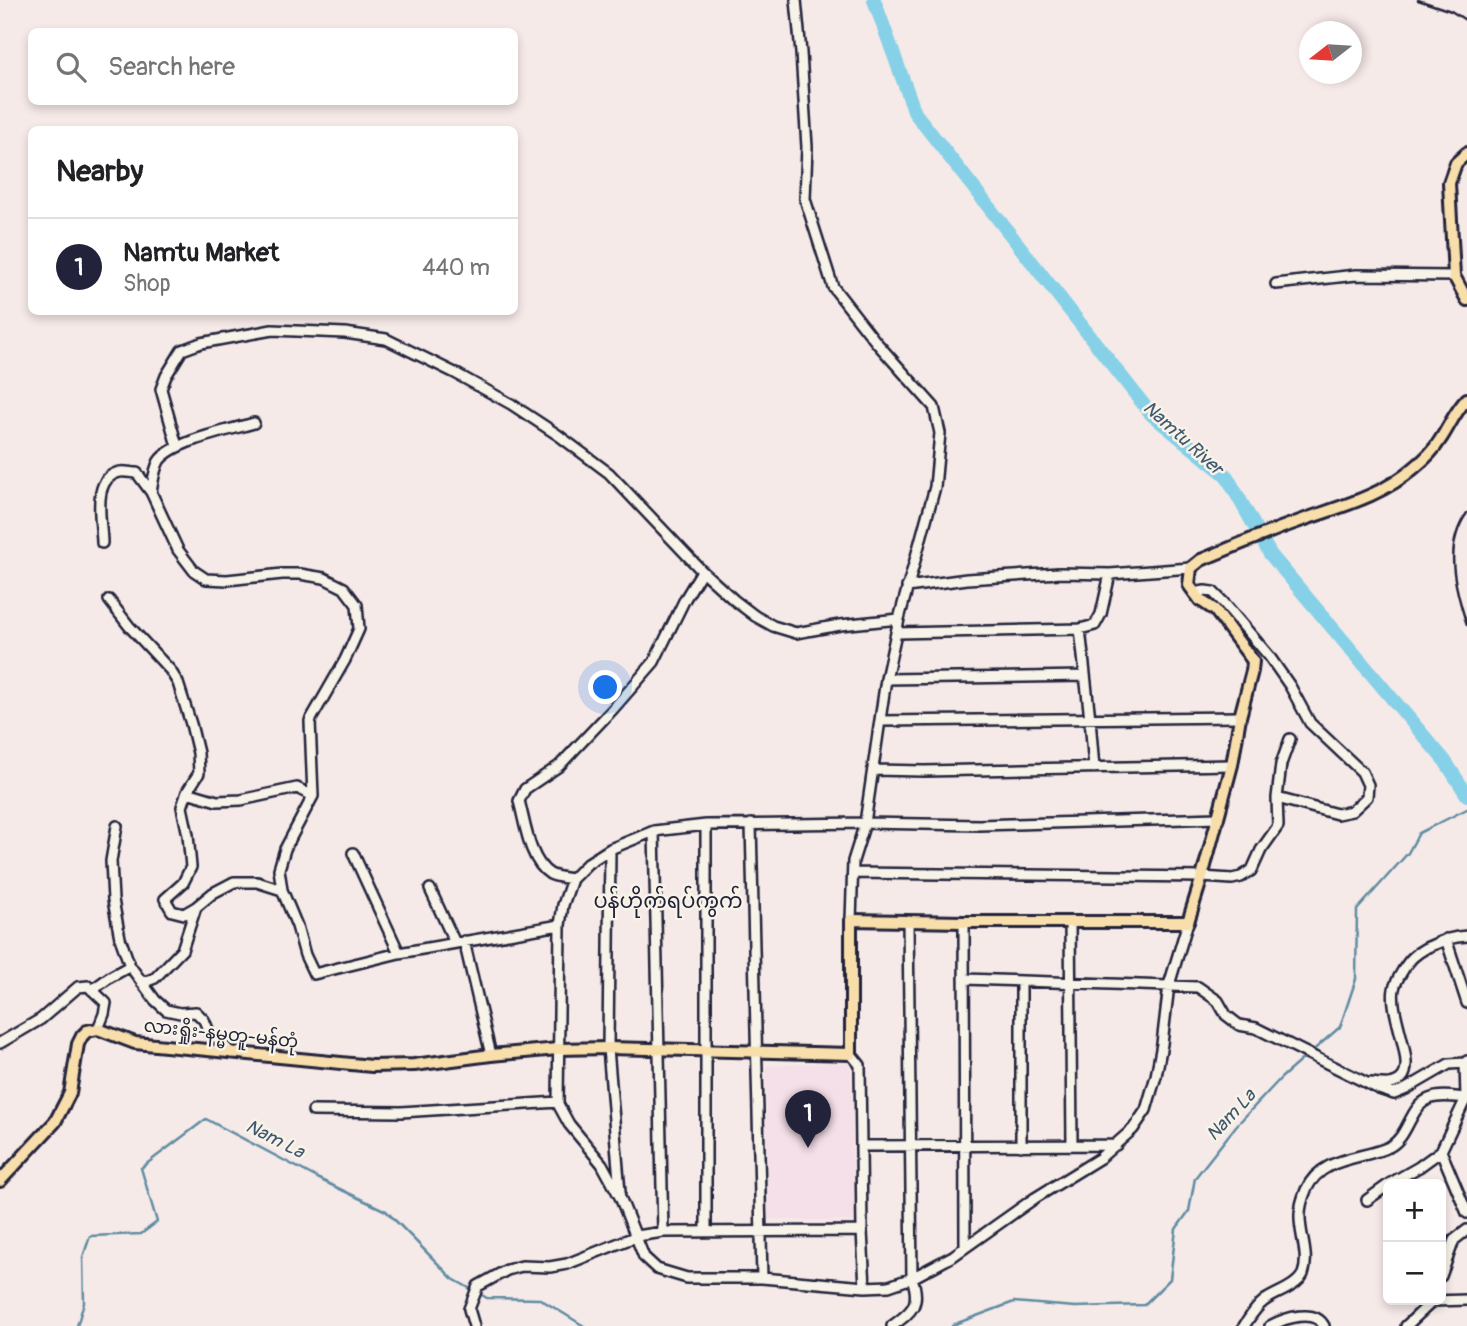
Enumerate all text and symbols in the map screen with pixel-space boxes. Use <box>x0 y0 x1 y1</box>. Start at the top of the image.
north arrow <box>1299 21 1362 84</box>
search box <box>28 28 518 105</box>
icon: search <box>52 48 90 86</box>
text: Search here <box>108 51 235 83</box>
text: Nearby <box>56 153 143 190</box>
text: Namtu Market <box>123 237 279 269</box>
text: 1 <box>75 253 84 282</box>
text: 440 m <box>422 253 490 282</box>
text: Shop <box>123 269 171 298</box>
water label: Namtu River <box>1138 396 1230 482</box>
your location <box>588 670 622 704</box>
district label: ပန်ဟိုက်ရပ်ကွက် <box>593 885 743 918</box>
street label: လားရှိုး-နမ္မတူ-မန်တုံ <box>142 1011 300 1057</box>
water label: Nam La <box>1201 1083 1262 1146</box>
pin: 1 <box>785 1090 831 1148</box>
water label: Nam La <box>242 1114 309 1164</box>
map controls <box>1383 1179 1446 1305</box>
button: + <box>1383 1179 1446 1242</box>
button: − <box>1383 1242 1446 1305</box>

